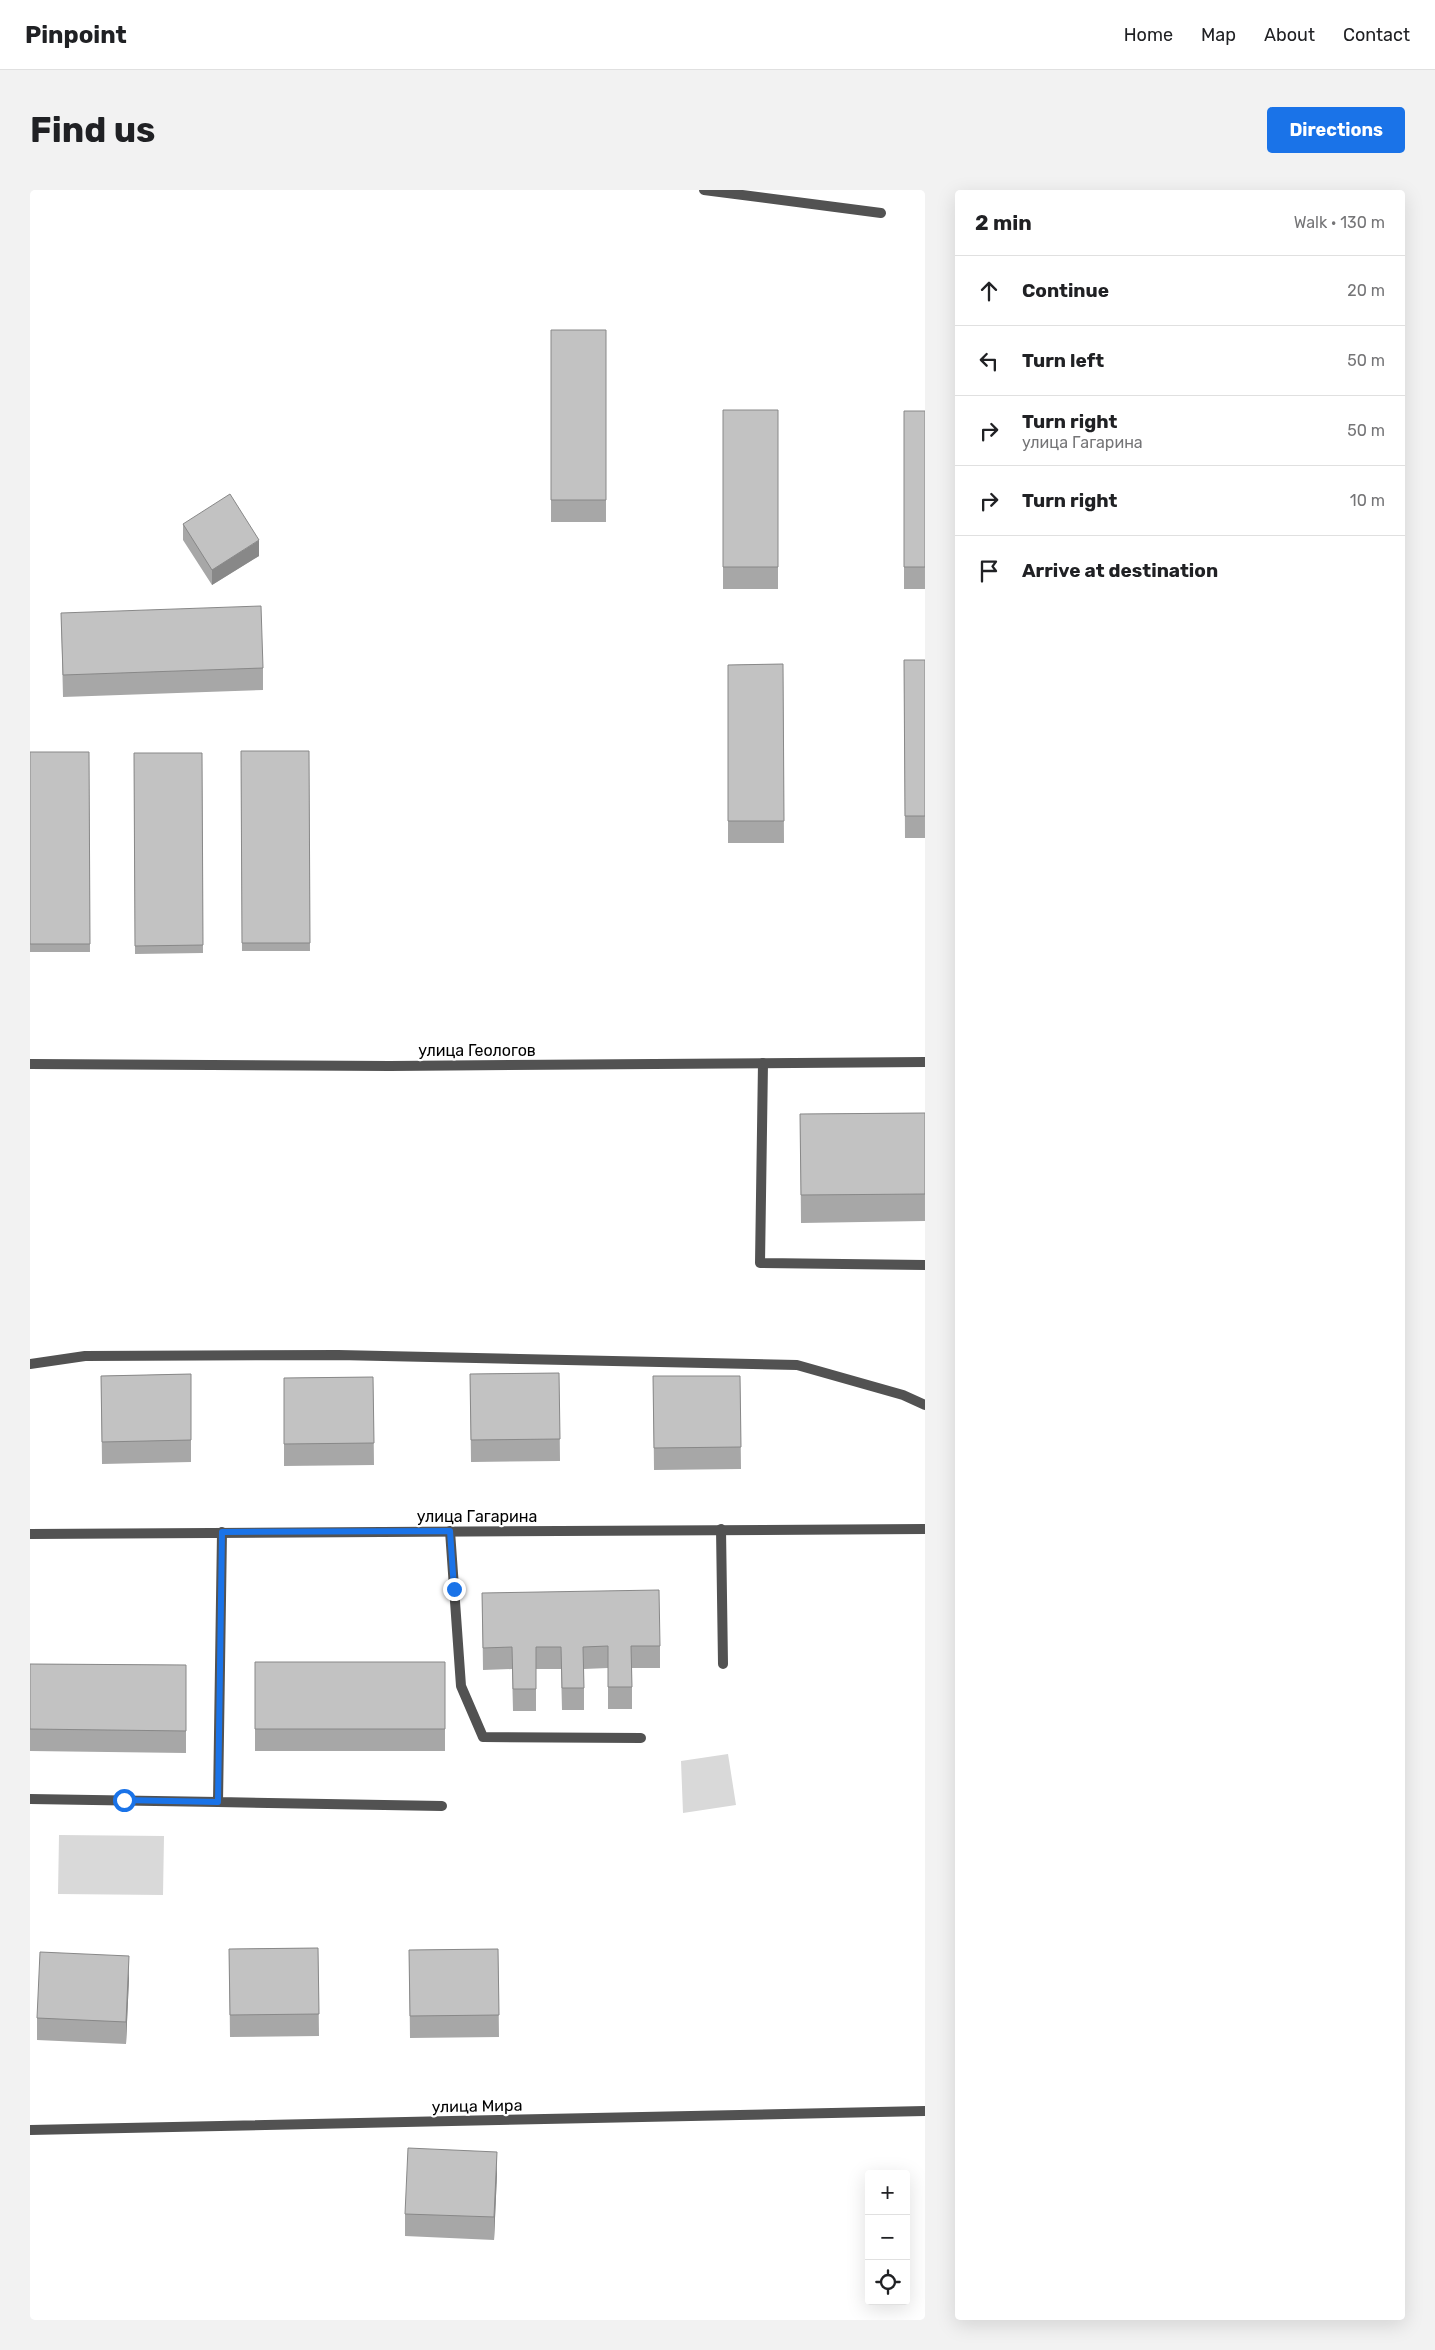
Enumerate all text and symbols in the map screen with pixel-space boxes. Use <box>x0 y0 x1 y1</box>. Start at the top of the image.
text: Pinpoint <box>25 21 127 49</box>
text: Home <box>1124 24 1173 46</box>
text: Map <box>1201 24 1236 46</box>
text: About <box>1264 24 1315 46</box>
text: Contact <box>1343 24 1410 46</box>
button: Directions <box>1267 107 1405 153</box>
text: Find us <box>30 109 155 151</box>
text: 2 min <box>975 210 1032 235</box>
text: Walk · 130 m <box>1294 213 1385 232</box>
icon: ahead <box>975 277 1003 305</box>
text: Continue <box>1022 279 1109 302</box>
text: 20 m <box>1347 281 1385 300</box>
icon: left <box>975 347 1003 375</box>
text: Turn left <box>1022 349 1104 372</box>
text: 50 m <box>1347 351 1385 370</box>
text: Turn right <box>1022 410 1117 433</box>
icon: right <box>975 417 1003 445</box>
text: 50 m <box>1347 421 1385 440</box>
text: улица Гагарина <box>1022 433 1143 452</box>
icon: right <box>975 487 1003 515</box>
text: Turn right <box>1022 489 1117 512</box>
text: 10 m <box>1350 491 1385 510</box>
icon: arrive <box>975 557 1003 585</box>
text: Arrive at destination <box>1022 559 1218 582</box>
street label: улица Геологов <box>418 1041 536 1060</box>
street label: улица Гагарина <box>417 1507 537 1526</box>
route end <box>443 1578 466 1601</box>
route start <box>113 1789 136 1812</box>
street label: улица Мира <box>431 2096 523 2116</box>
map controls <box>865 2170 910 2305</box>
button: + <box>865 2170 910 2215</box>
button: − <box>865 2215 910 2260</box>
button: locate <box>865 2260 910 2305</box>

